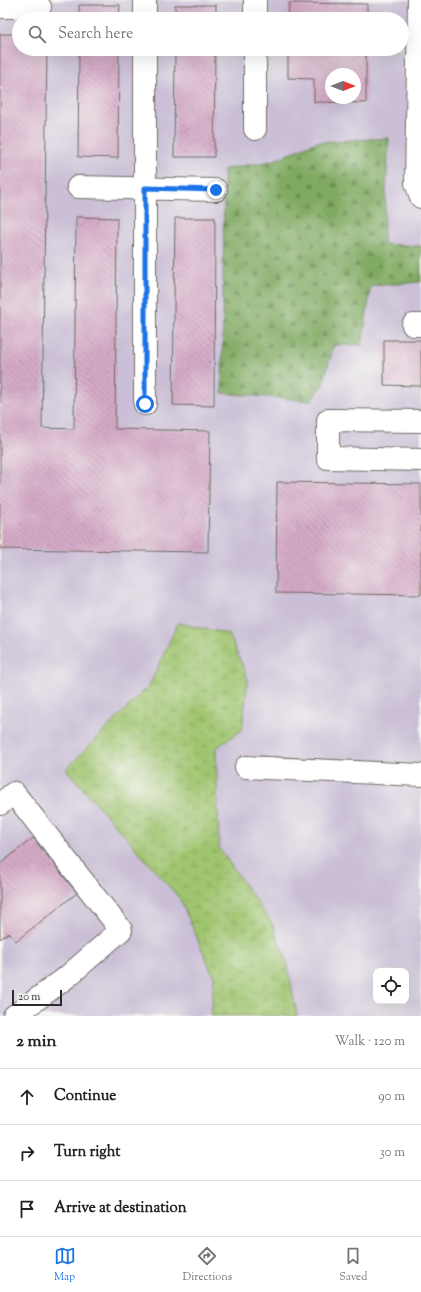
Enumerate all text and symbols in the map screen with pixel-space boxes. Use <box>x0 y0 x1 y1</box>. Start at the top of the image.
search box <box>12 12 409 56</box>
icon: search <box>26 23 48 45</box>
text: Search here <box>58 24 133 45</box>
north arrow <box>325 68 361 104</box>
route end <box>207 181 225 199</box>
route start <box>136 395 154 413</box>
map controls <box>373 968 409 1004</box>
button: locate <box>373 968 409 1004</box>
scale bar <box>12 988 62 1007</box>
text: 20 m <box>18 989 40 1005</box>
text: 2 min <box>16 1030 57 1054</box>
text: Walk · 120 m <box>335 1033 405 1051</box>
icon: ahead <box>16 1086 38 1108</box>
text: Continue <box>54 1086 116 1107</box>
text: 90 m <box>378 1088 405 1106</box>
icon: right <box>16 1142 38 1164</box>
text: Turn right <box>54 1142 120 1163</box>
text: 30 m <box>379 1144 405 1162</box>
icon: arrive <box>16 1198 38 1220</box>
text: Arrive at destination <box>54 1198 187 1219</box>
tab: Map <box>54 1245 76 1285</box>
tab: Directions <box>183 1245 232 1285</box>
tab: Saved <box>339 1245 367 1285</box>

